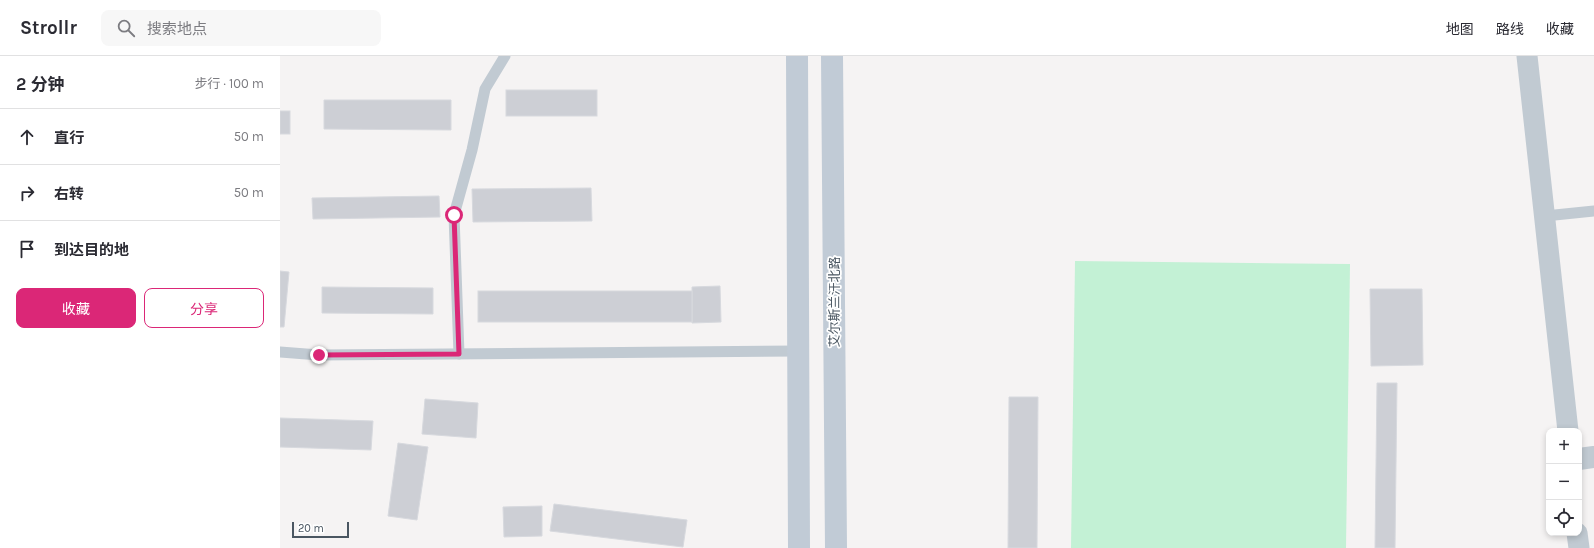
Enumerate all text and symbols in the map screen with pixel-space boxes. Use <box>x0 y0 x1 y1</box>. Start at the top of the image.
search box <box>101 10 381 46</box>
text: Strollr <box>20 17 77 39</box>
icon: search <box>115 17 137 39</box>
text: 搜索地点 <box>147 20 207 38</box>
text: 地图 <box>1446 21 1474 38</box>
text: 路线 <box>1496 21 1524 38</box>
text: 收藏 <box>1546 21 1574 38</box>
text: 2 分钟 <box>16 74 65 94</box>
text: 步行 · 100 m <box>195 76 264 91</box>
icon: ahead <box>16 126 38 148</box>
text: 直行 <box>54 129 84 147</box>
text: 50 m <box>234 129 264 144</box>
icon: right <box>16 182 38 204</box>
text: 右转 <box>54 185 84 203</box>
text: 50 m <box>234 185 264 200</box>
route start <box>445 206 463 224</box>
icon: arrive <box>16 238 38 260</box>
text: 到达目的地 <box>54 241 129 259</box>
street label: 艾尔斯兰汗北路 <box>827 256 842 348</box>
button: 收藏 <box>16 288 136 328</box>
button: 分享 <box>144 288 264 328</box>
route end <box>310 346 328 364</box>
map controls <box>1546 428 1582 536</box>
button: + <box>1546 428 1582 464</box>
button: − <box>1546 464 1582 500</box>
button: locate <box>1546 500 1582 536</box>
scale bar <box>292 520 349 539</box>
text: 20 m <box>298 522 324 535</box>

